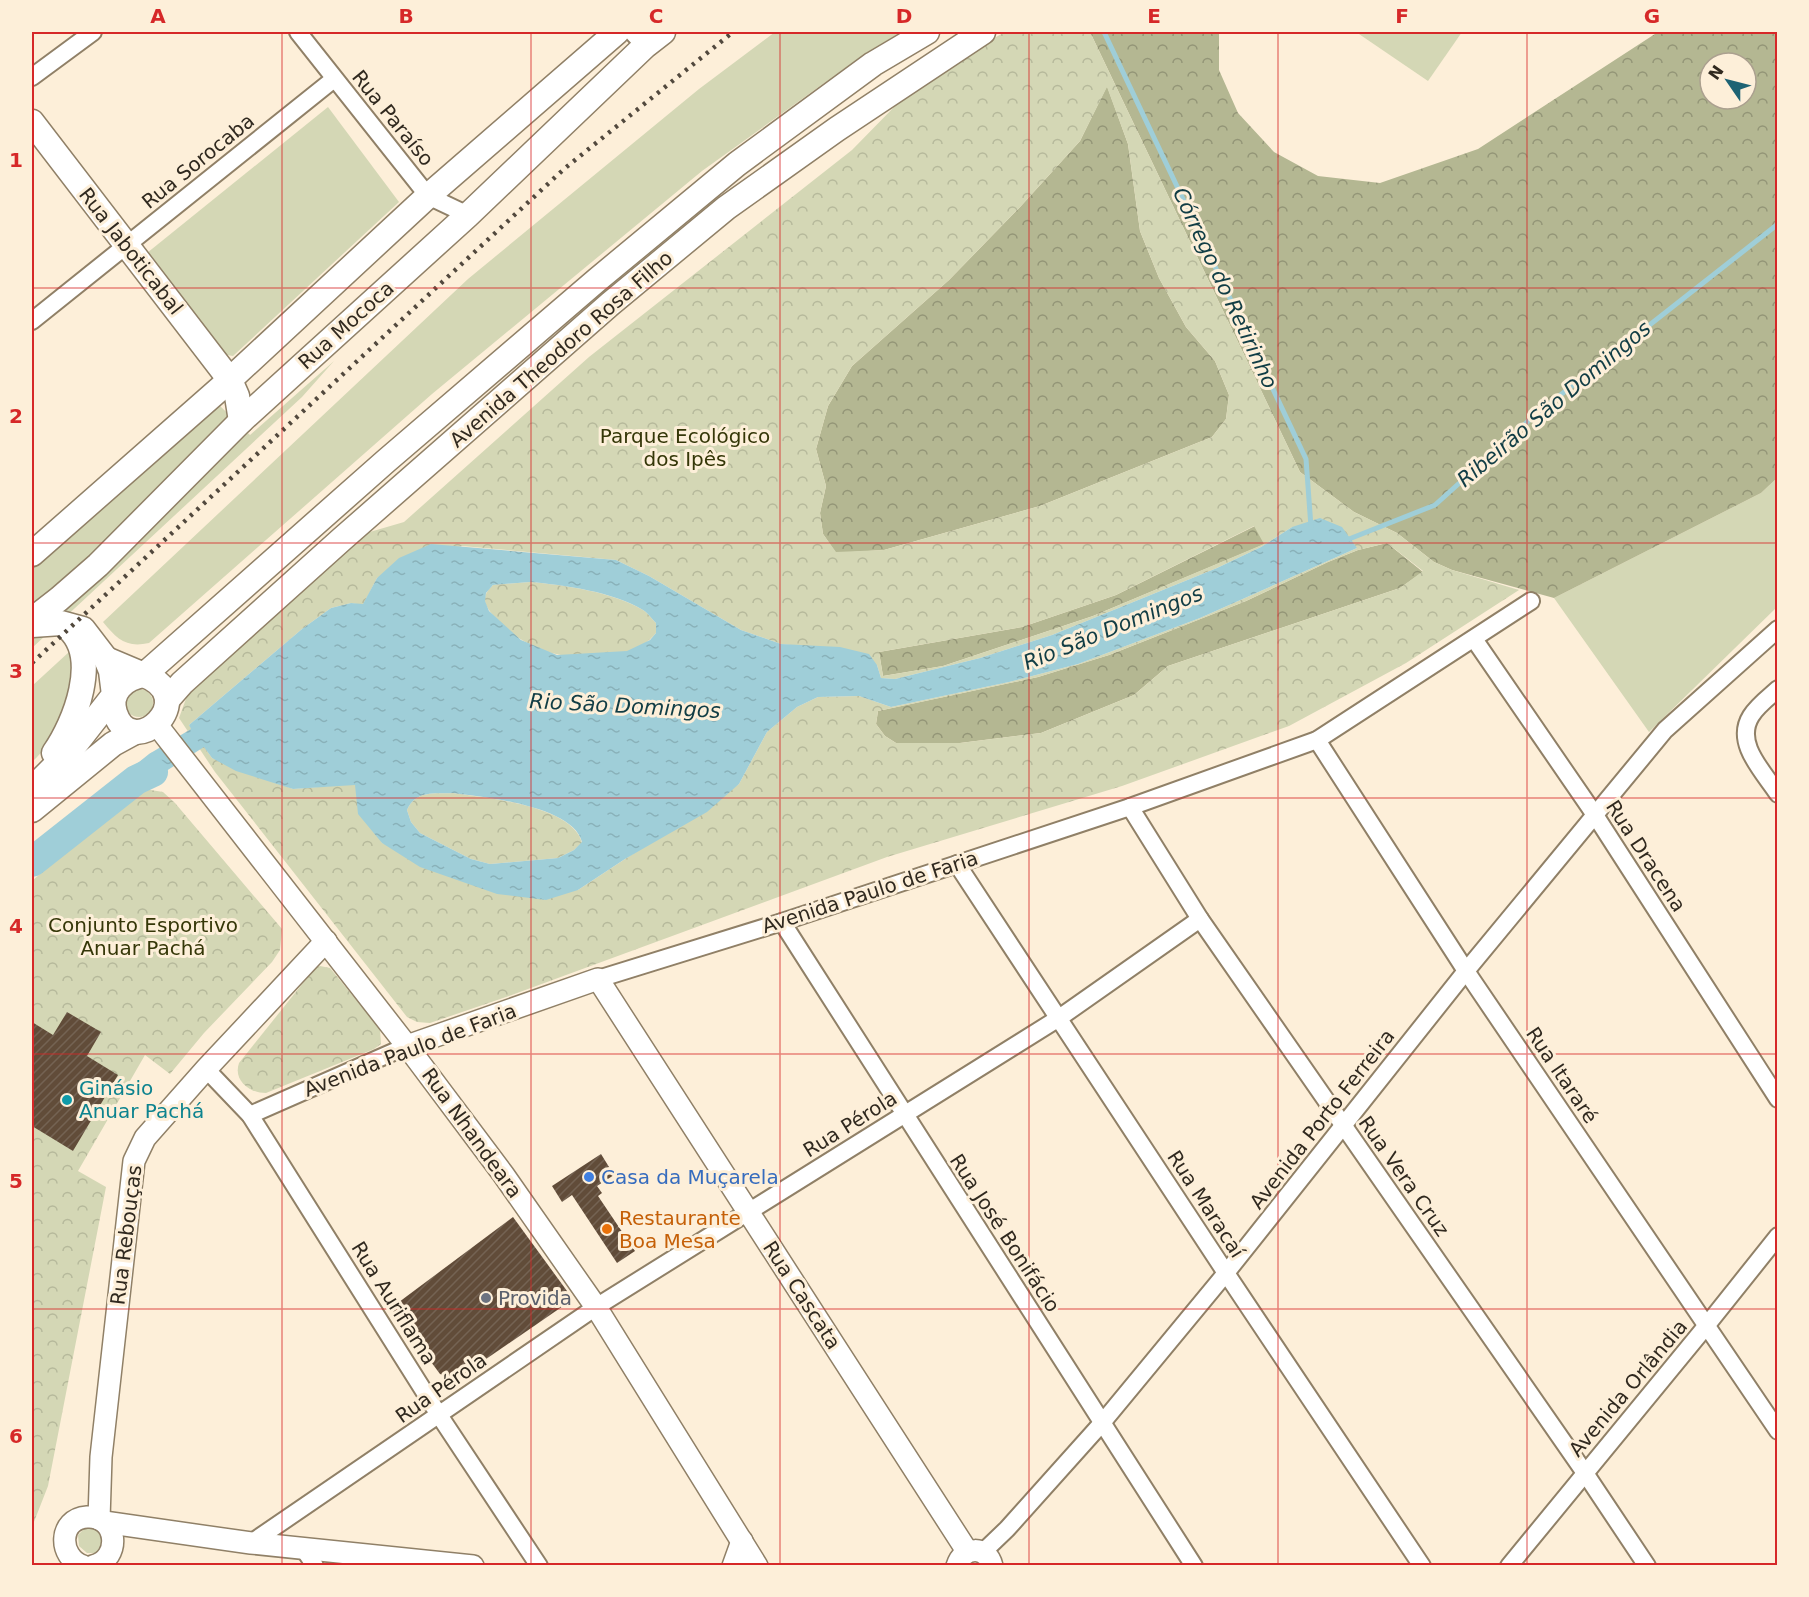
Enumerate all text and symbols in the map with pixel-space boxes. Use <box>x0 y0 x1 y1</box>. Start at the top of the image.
text: A <box>150 4 166 28</box>
text: B <box>398 4 414 28</box>
text: C <box>649 4 663 28</box>
text: D <box>896 4 912 28</box>
text: E <box>1147 4 1161 28</box>
text: F <box>1395 4 1409 28</box>
text: G <box>1644 4 1660 28</box>
north arrow <box>1698 51 1758 111</box>
text: N <box>1705 62 1728 84</box>
street label: Rua Paraíso <box>347 65 439 171</box>
street label: Rua Sorocaba <box>137 108 259 214</box>
text: 1 <box>9 148 23 172</box>
street label: Rua Jaboticabal <box>74 183 188 319</box>
water label: Córrego do Retirinho <box>1168 184 1282 392</box>
street label: Avenida Theodoro Rosa Filho <box>445 246 677 452</box>
street label: Rua Mococa <box>293 276 399 374</box>
water label: Ribeirão São Domingos <box>1452 316 1656 492</box>
text: 2 <box>9 404 23 428</box>
park label: Parque Ecológico dos Ipês <box>600 424 770 471</box>
water label: Rio São Domingos <box>1020 581 1206 675</box>
text: 3 <box>9 659 23 683</box>
water label: Rio São Domingos <box>529 689 721 723</box>
street label: Rua Dracena <box>1601 796 1691 916</box>
street label: Avenida Paulo de Faria <box>759 846 981 938</box>
park label: Conjunto Esportivo Anuar Pachá <box>48 913 238 960</box>
text: 4 <box>9 914 23 938</box>
street label: Avenida Paulo de Faria <box>300 998 520 1102</box>
street label: Rua Itararé <box>1521 1022 1603 1128</box>
street label: Avenida Porto Ferreira <box>1244 1024 1400 1214</box>
street label: Rua Nhandeara <box>417 1063 527 1203</box>
place label: Ginásio Anuar Pachá <box>79 1076 204 1123</box>
street label: Rua Pérola <box>799 1086 901 1162</box>
marker: Ginásio Anuar Pachá <box>60 1093 74 1107</box>
street label: Rua Vera Cruz <box>1354 1111 1454 1241</box>
street label: Rua Maracaí <box>1162 1146 1250 1263</box>
street label: Rua José Bonifácio <box>945 1149 1065 1317</box>
street label: Rua Rebouças <box>106 1164 146 1306</box>
place label: Casa da Muçarela <box>601 1165 779 1189</box>
text: 5 <box>9 1169 23 1193</box>
marker: Casa da Muçarela <box>582 1170 596 1184</box>
place label: Restaurante Boa Mesa <box>619 1206 741 1253</box>
marker: Restaurante Boa Mesa <box>600 1222 614 1236</box>
street label: Rua Cascata <box>758 1236 846 1354</box>
street label: Rua Auriflama <box>346 1237 442 1369</box>
place label: Provida <box>498 1286 572 1310</box>
marker: Provida <box>479 1291 493 1305</box>
street label: Avenida Orlândia <box>1564 1315 1692 1461</box>
street label: Rua Pérola <box>391 1348 491 1428</box>
text: 6 <box>9 1424 23 1448</box>

